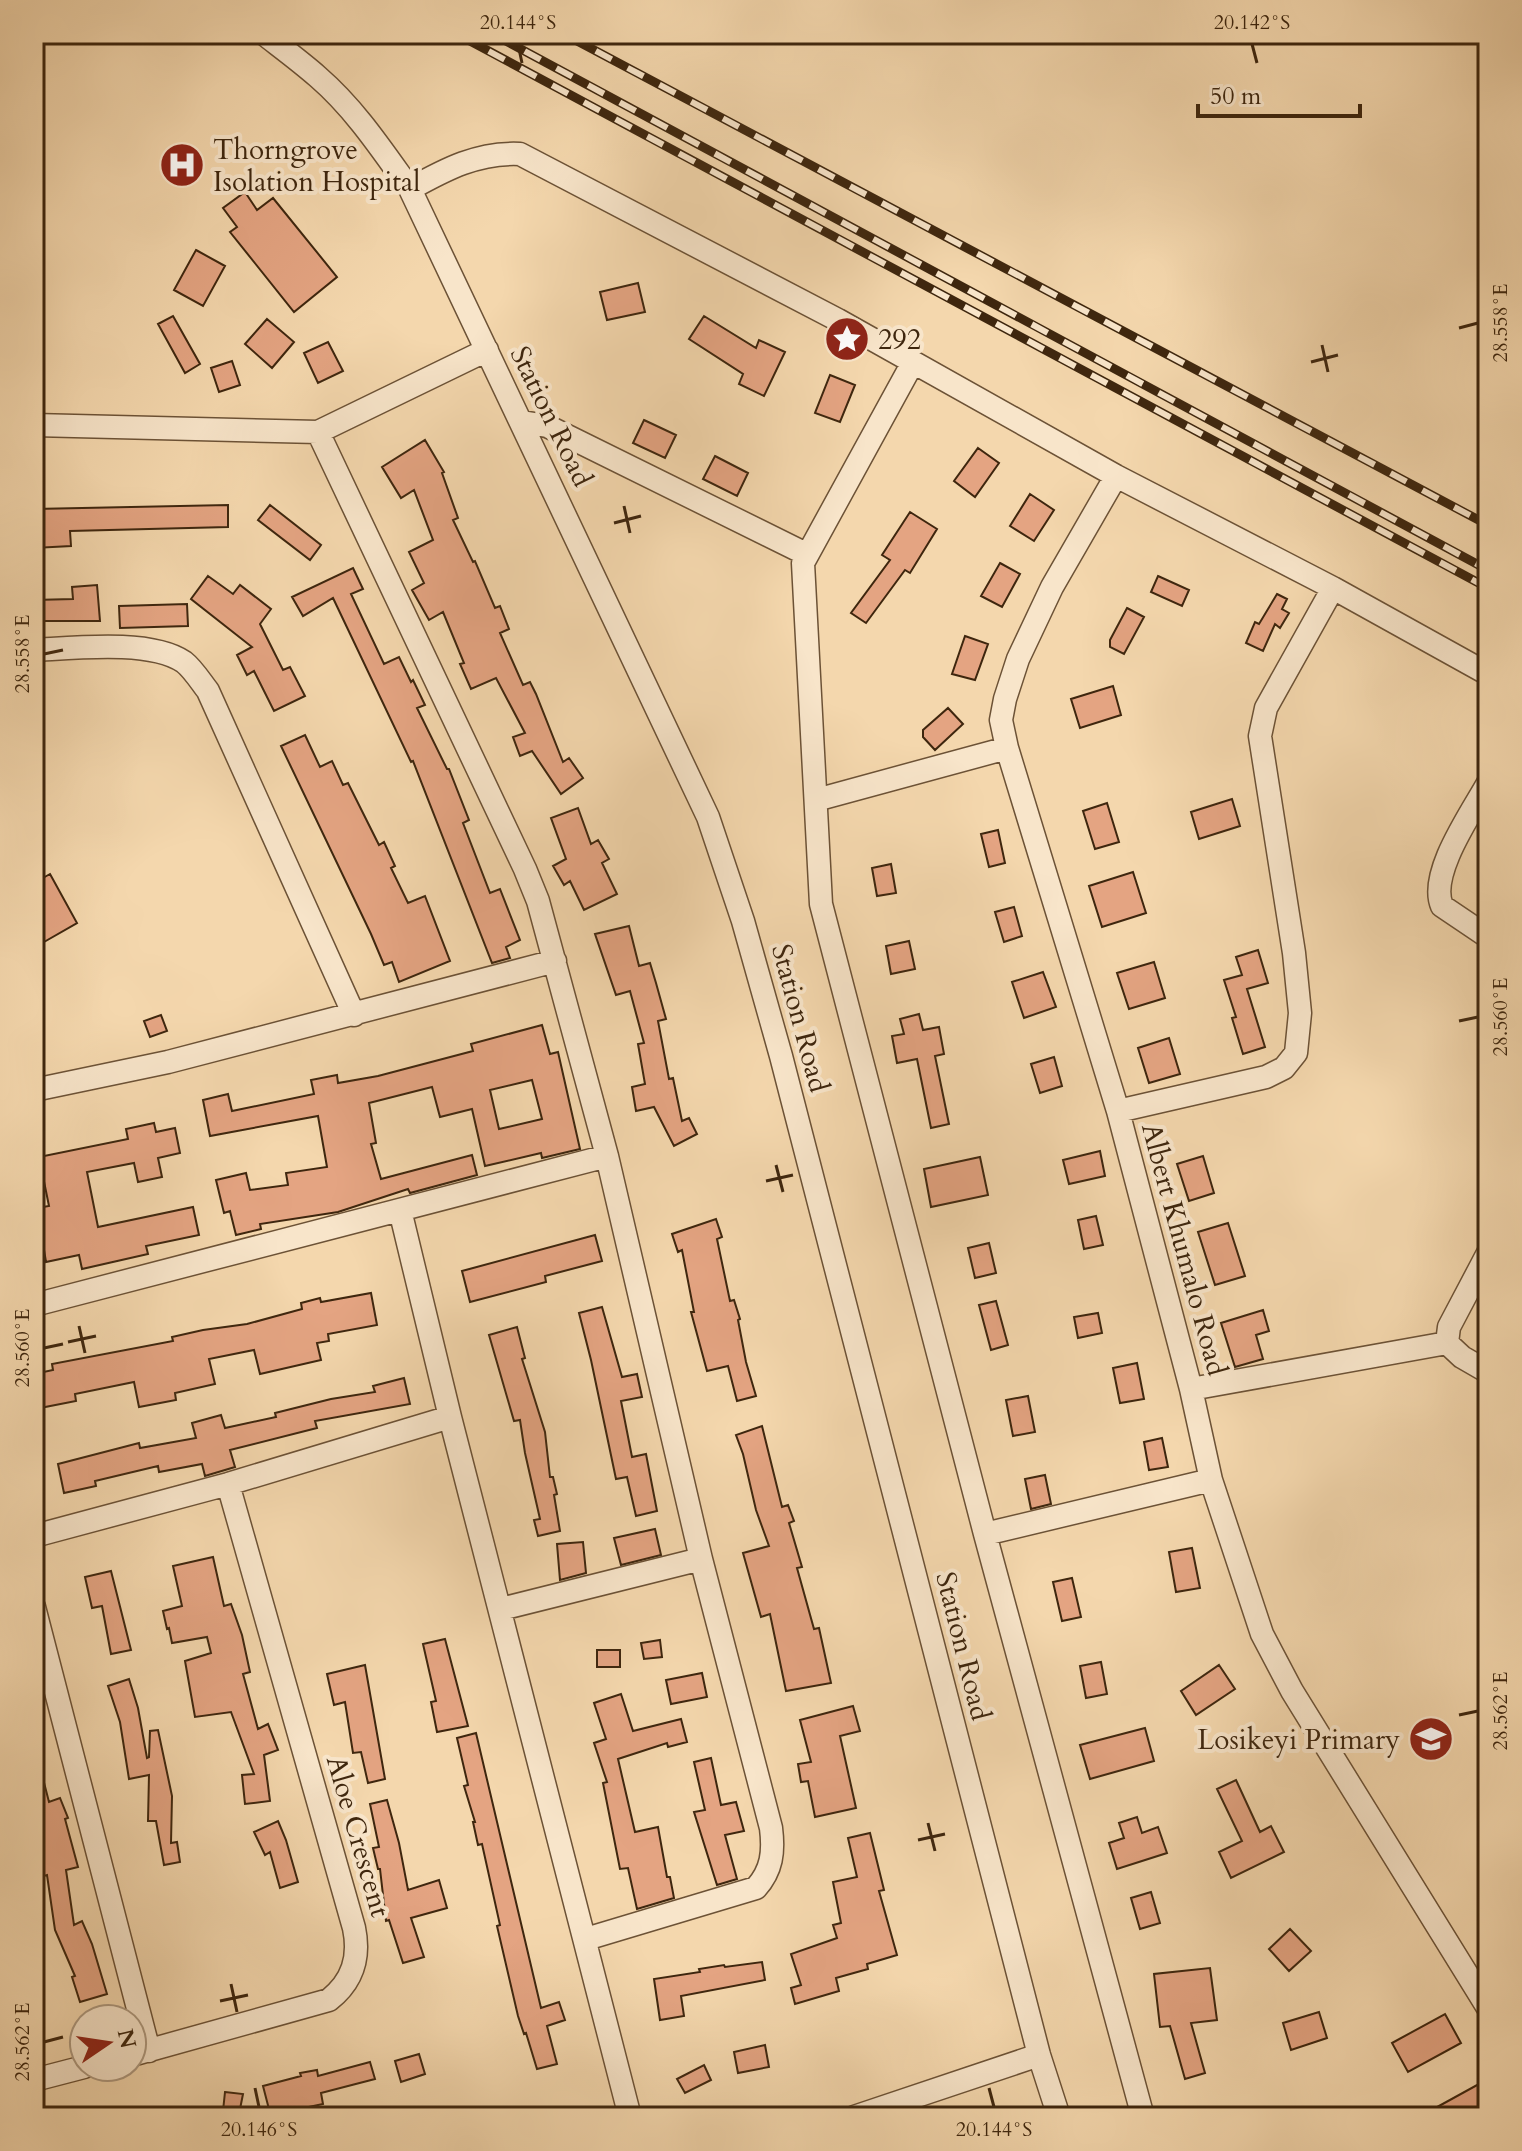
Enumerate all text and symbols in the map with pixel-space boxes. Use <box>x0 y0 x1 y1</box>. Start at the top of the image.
text: 20.144°S <box>480 9 556 36</box>
text: 20.142°S <box>1214 9 1290 36</box>
scale bar <box>1198 68 1360 118</box>
text: 50 m <box>1210 80 1262 113</box>
place label: Thorngrove Isolation Hospital <box>213 131 420 201</box>
hospital icon: Thorngrove Isolation Hospital <box>158 141 206 189</box>
text: 28.558°E <box>1487 284 1514 362</box>
place icon: 292 <box>823 315 871 363</box>
place label: 292 <box>878 321 921 359</box>
street label: Station Road <box>501 340 601 493</box>
text: 28.558°E <box>9 615 36 693</box>
street label: Station Road <box>762 940 838 1097</box>
text: 28.560°E <box>1487 978 1514 1056</box>
street label: Albert Khumalo Road <box>1132 1119 1236 1380</box>
text: 28.560°E <box>9 1309 36 1387</box>
street label: Station Road <box>926 1568 1000 1725</box>
text: 28.562°E <box>1487 1672 1514 1750</box>
school or university icon: Losikeyi Primary <box>1407 1715 1455 1763</box>
place label: Losikeyi Primary <box>1197 1721 1400 1759</box>
street label: Aloe Crescent <box>317 1751 399 1922</box>
text: 28.562°E <box>9 2003 36 2081</box>
north arrow <box>68 2003 148 2083</box>
text: N <box>110 2026 143 2051</box>
text: 20.146°S <box>221 2116 297 2143</box>
text: 20.144°S <box>956 2116 1032 2143</box>

